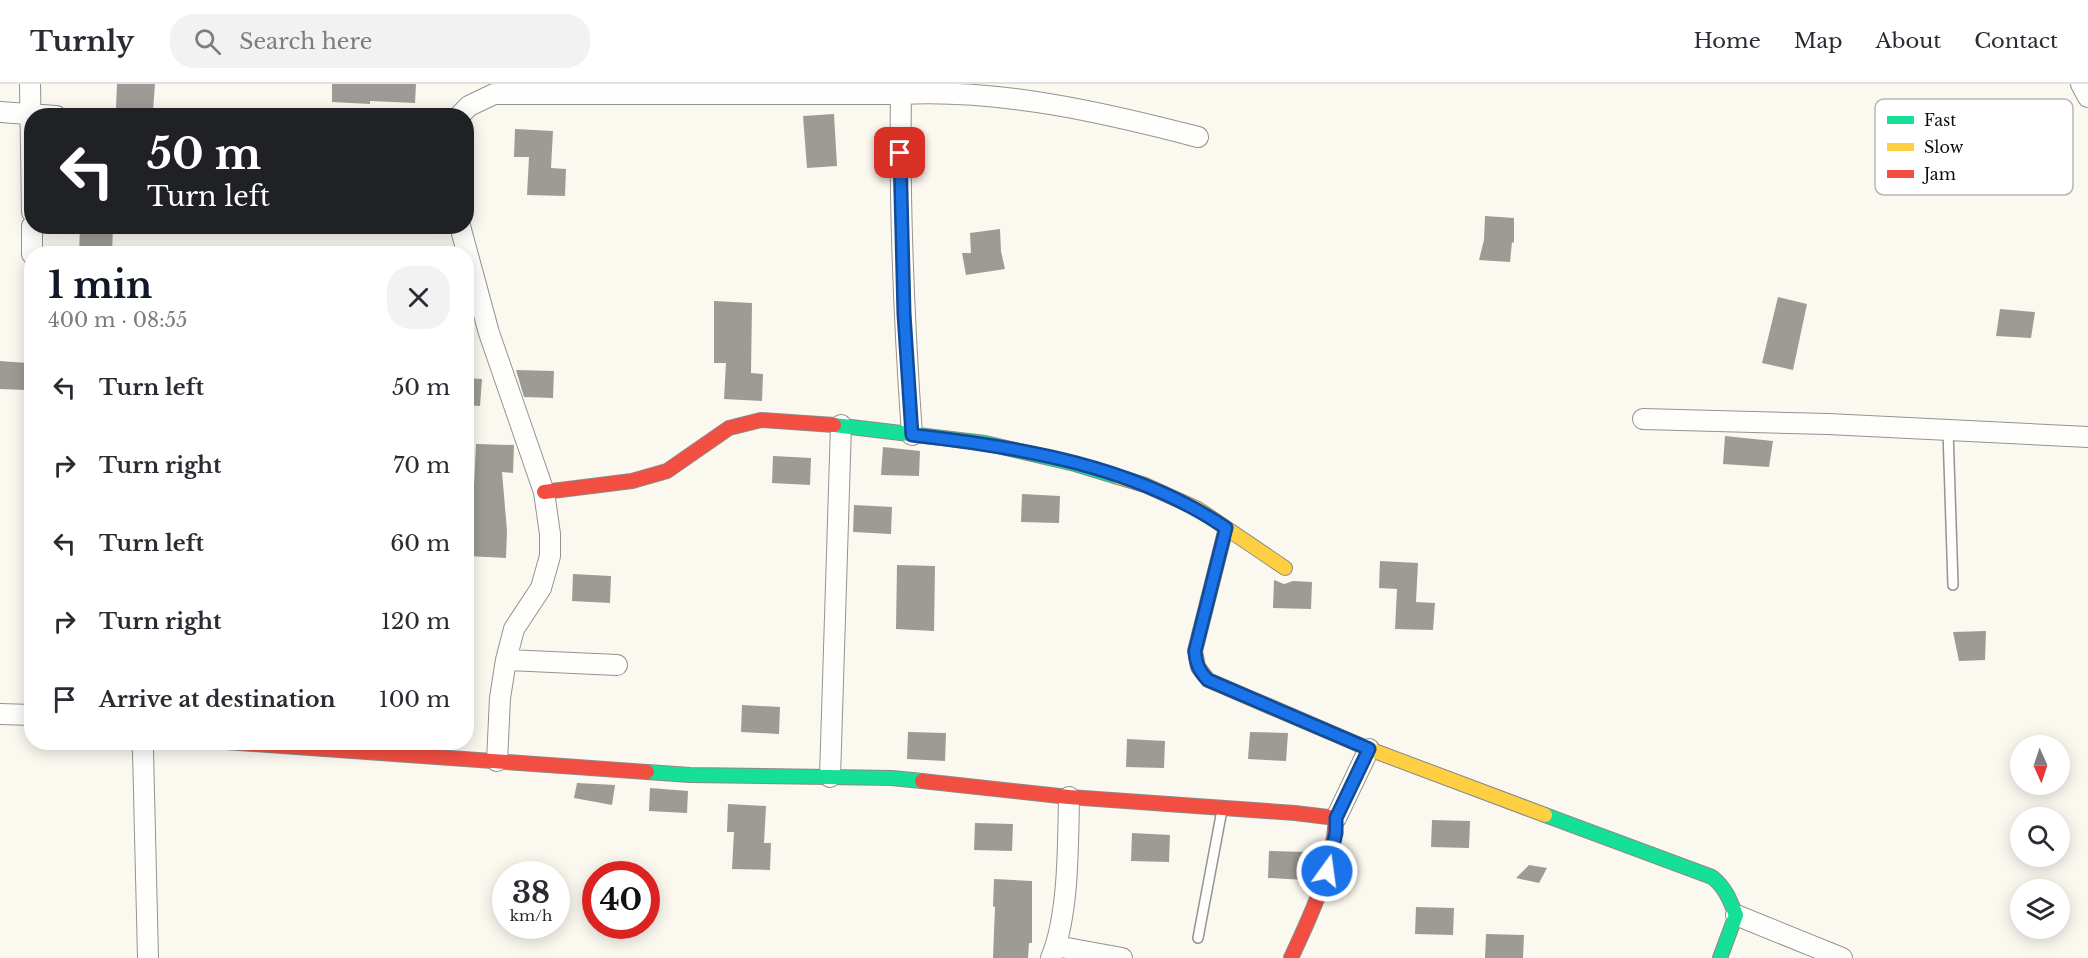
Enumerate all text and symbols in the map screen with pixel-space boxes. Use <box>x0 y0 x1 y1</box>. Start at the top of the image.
search box <box>170 14 590 68</box>
text: Turnly <box>30 24 134 59</box>
icon: search <box>191 25 224 58</box>
text: Search here <box>239 28 372 55</box>
text: Home <box>1694 28 1761 54</box>
text: Map <box>1794 28 1842 54</box>
text: About <box>1875 28 1941 54</box>
text: Contact <box>1974 28 2058 54</box>
legend <box>1875 99 2073 195</box>
text: Fast <box>1924 110 1956 130</box>
pin <box>874 127 925 178</box>
text: 50 m <box>147 128 261 180</box>
icon: left <box>48 132 126 210</box>
icon: arrive <box>883 136 916 169</box>
text: Slow <box>1924 137 1964 157</box>
text: Jam <box>1922 164 1956 184</box>
text: Turn left <box>147 180 270 213</box>
text: 1 min <box>48 263 152 308</box>
button: close <box>387 266 450 329</box>
text: 400 m · 08:55 <box>48 308 187 332</box>
icon: left <box>48 371 81 404</box>
text: Turn left <box>99 374 204 401</box>
text: 50 m <box>392 374 450 401</box>
icon: right <box>48 449 81 482</box>
text: Turn right <box>99 452 221 479</box>
text: 70 m <box>393 452 450 479</box>
icon: left <box>48 527 81 560</box>
text: Turn left <box>99 530 204 557</box>
text: 60 m <box>390 530 450 557</box>
icon: right <box>48 605 81 638</box>
text: Turn right <box>99 608 221 635</box>
text: 120 m <box>381 608 450 635</box>
icon: arrive <box>48 683 81 716</box>
text: Arrive at destination <box>99 686 336 713</box>
text: 100 m <box>379 686 450 713</box>
north arrow <box>2010 735 2070 795</box>
map controls <box>2010 735 2070 939</box>
button: search <box>2010 807 2070 867</box>
position arrow <box>1295 839 1359 903</box>
speed limit sign: 40 <box>582 861 660 939</box>
text: 38 <box>512 874 550 911</box>
button: layers <box>2010 879 2070 939</box>
text: km/h <box>510 906 552 925</box>

